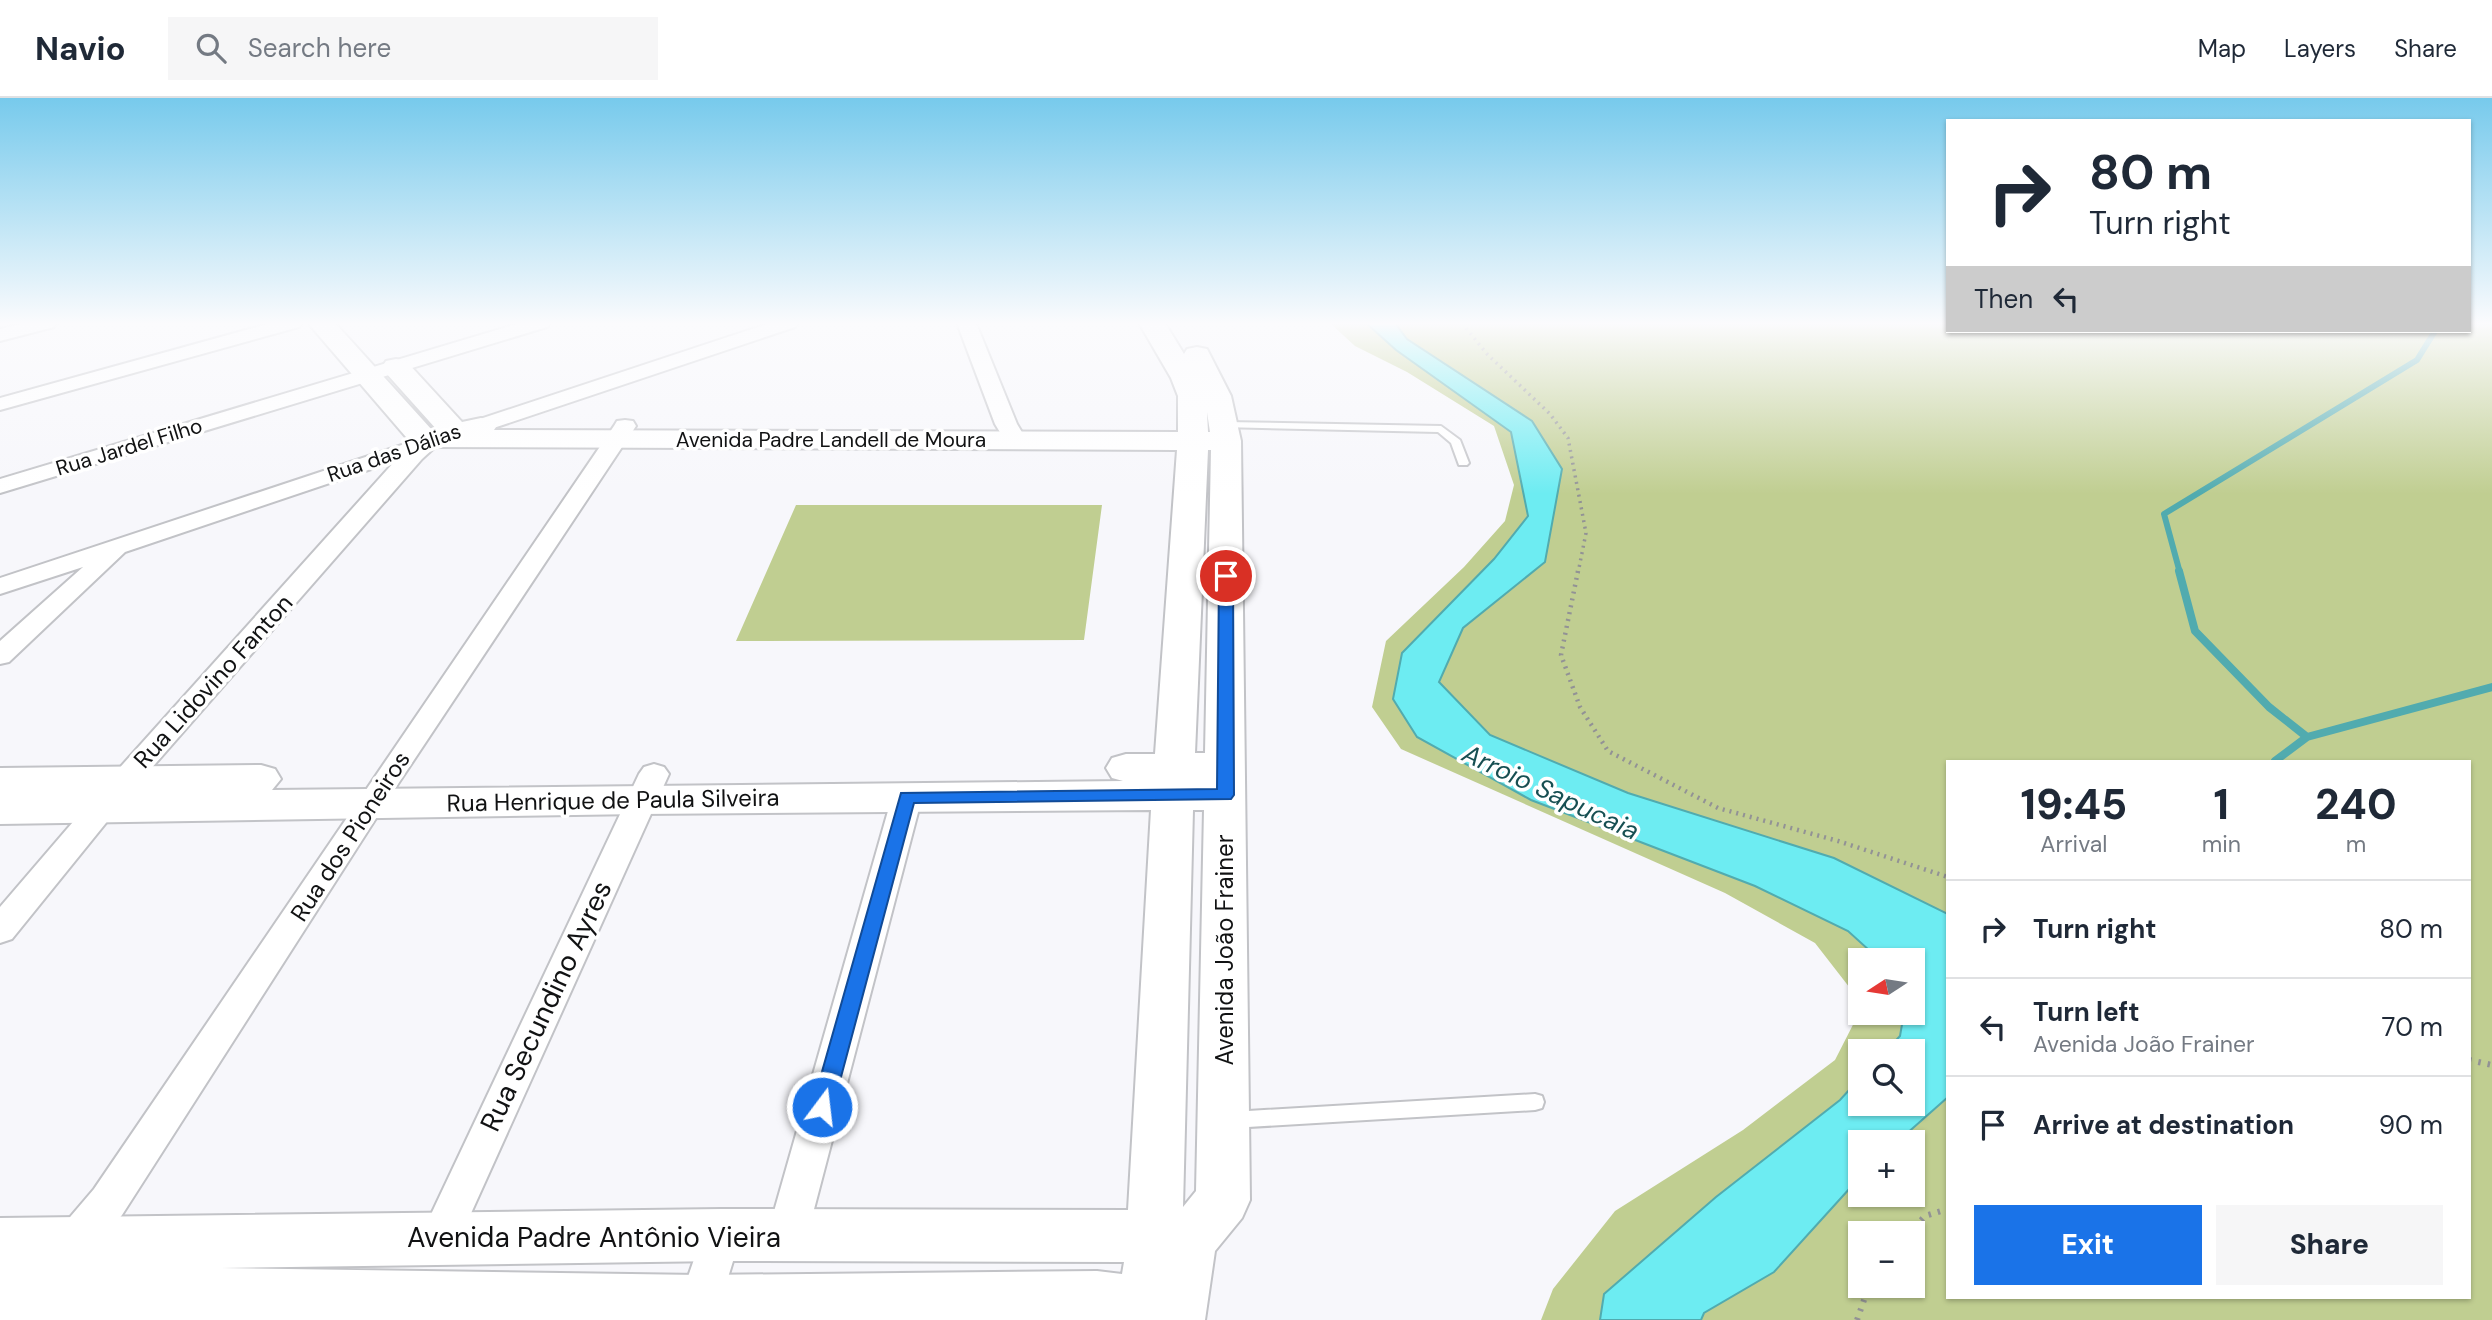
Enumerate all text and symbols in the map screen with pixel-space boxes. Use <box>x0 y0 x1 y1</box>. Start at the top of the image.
search box <box>168 17 658 80</box>
text: Navio <box>35 27 126 70</box>
icon: search <box>192 29 230 67</box>
text: Search here <box>248 31 391 65</box>
text: Map <box>2198 33 2246 64</box>
text: Layers <box>2284 33 2356 64</box>
text: Share <box>2394 33 2457 64</box>
text: 80 m <box>2089 140 2212 204</box>
icon: right <box>1974 147 2065 238</box>
text: Turn right <box>2089 202 2231 244</box>
icon: left <box>2047 280 2085 318</box>
text: Then <box>1974 282 2033 316</box>
street label: Rua Jardel Filho <box>52 411 206 483</box>
street label: Rua das Dálias <box>323 417 465 489</box>
street label: Avenida Padre Landell de Moura <box>676 426 986 454</box>
pin <box>1196 546 1256 606</box>
icon: arrive <box>1207 557 1245 595</box>
street label: Rua Lidovino Fanton <box>127 588 299 774</box>
water label: Arroio Sapucaia <box>1456 736 1645 848</box>
street label: Rua dos Pioneiros <box>283 745 417 927</box>
text: 19:45 <box>2020 777 2127 832</box>
text: 1 <box>2214 777 2229 832</box>
text: 240 <box>2315 777 2397 832</box>
street label: Rua Henrique de Paula Silveira <box>446 782 780 818</box>
text: Arrival <box>2040 829 2107 859</box>
text: min <box>2202 829 2241 859</box>
text: m <box>2346 829 2366 859</box>
street label: Avenida João Frainer <box>1209 834 1240 1066</box>
street label: Rua Secundino Ayres <box>472 875 620 1137</box>
icon: right <box>1974 910 2012 948</box>
text: Turn right <box>2033 912 2157 946</box>
text: 80 m <box>2379 912 2443 946</box>
north arrow <box>1848 948 1925 1026</box>
map controls <box>1848 948 1925 1298</box>
text: Turn left <box>2033 995 2140 1029</box>
icon: left <box>1974 1008 2012 1046</box>
text: 70 m <box>2382 1010 2443 1044</box>
text: Avenida João Frainer <box>2033 1029 2255 1059</box>
button: search <box>1848 1039 1925 1116</box>
position arrow <box>785 1070 859 1144</box>
icon: arrive <box>1974 1106 2012 1144</box>
text: Arrive at destination <box>2033 1108 2294 1142</box>
text: 90 m <box>2379 1108 2443 1142</box>
button: + <box>1848 1130 1925 1207</box>
button: Exit <box>1974 1205 2202 1285</box>
button: Share <box>2216 1205 2443 1285</box>
street label: Avenida Padre Antônio Vieira <box>407 1219 781 1256</box>
button: − <box>1848 1221 1925 1298</box>

